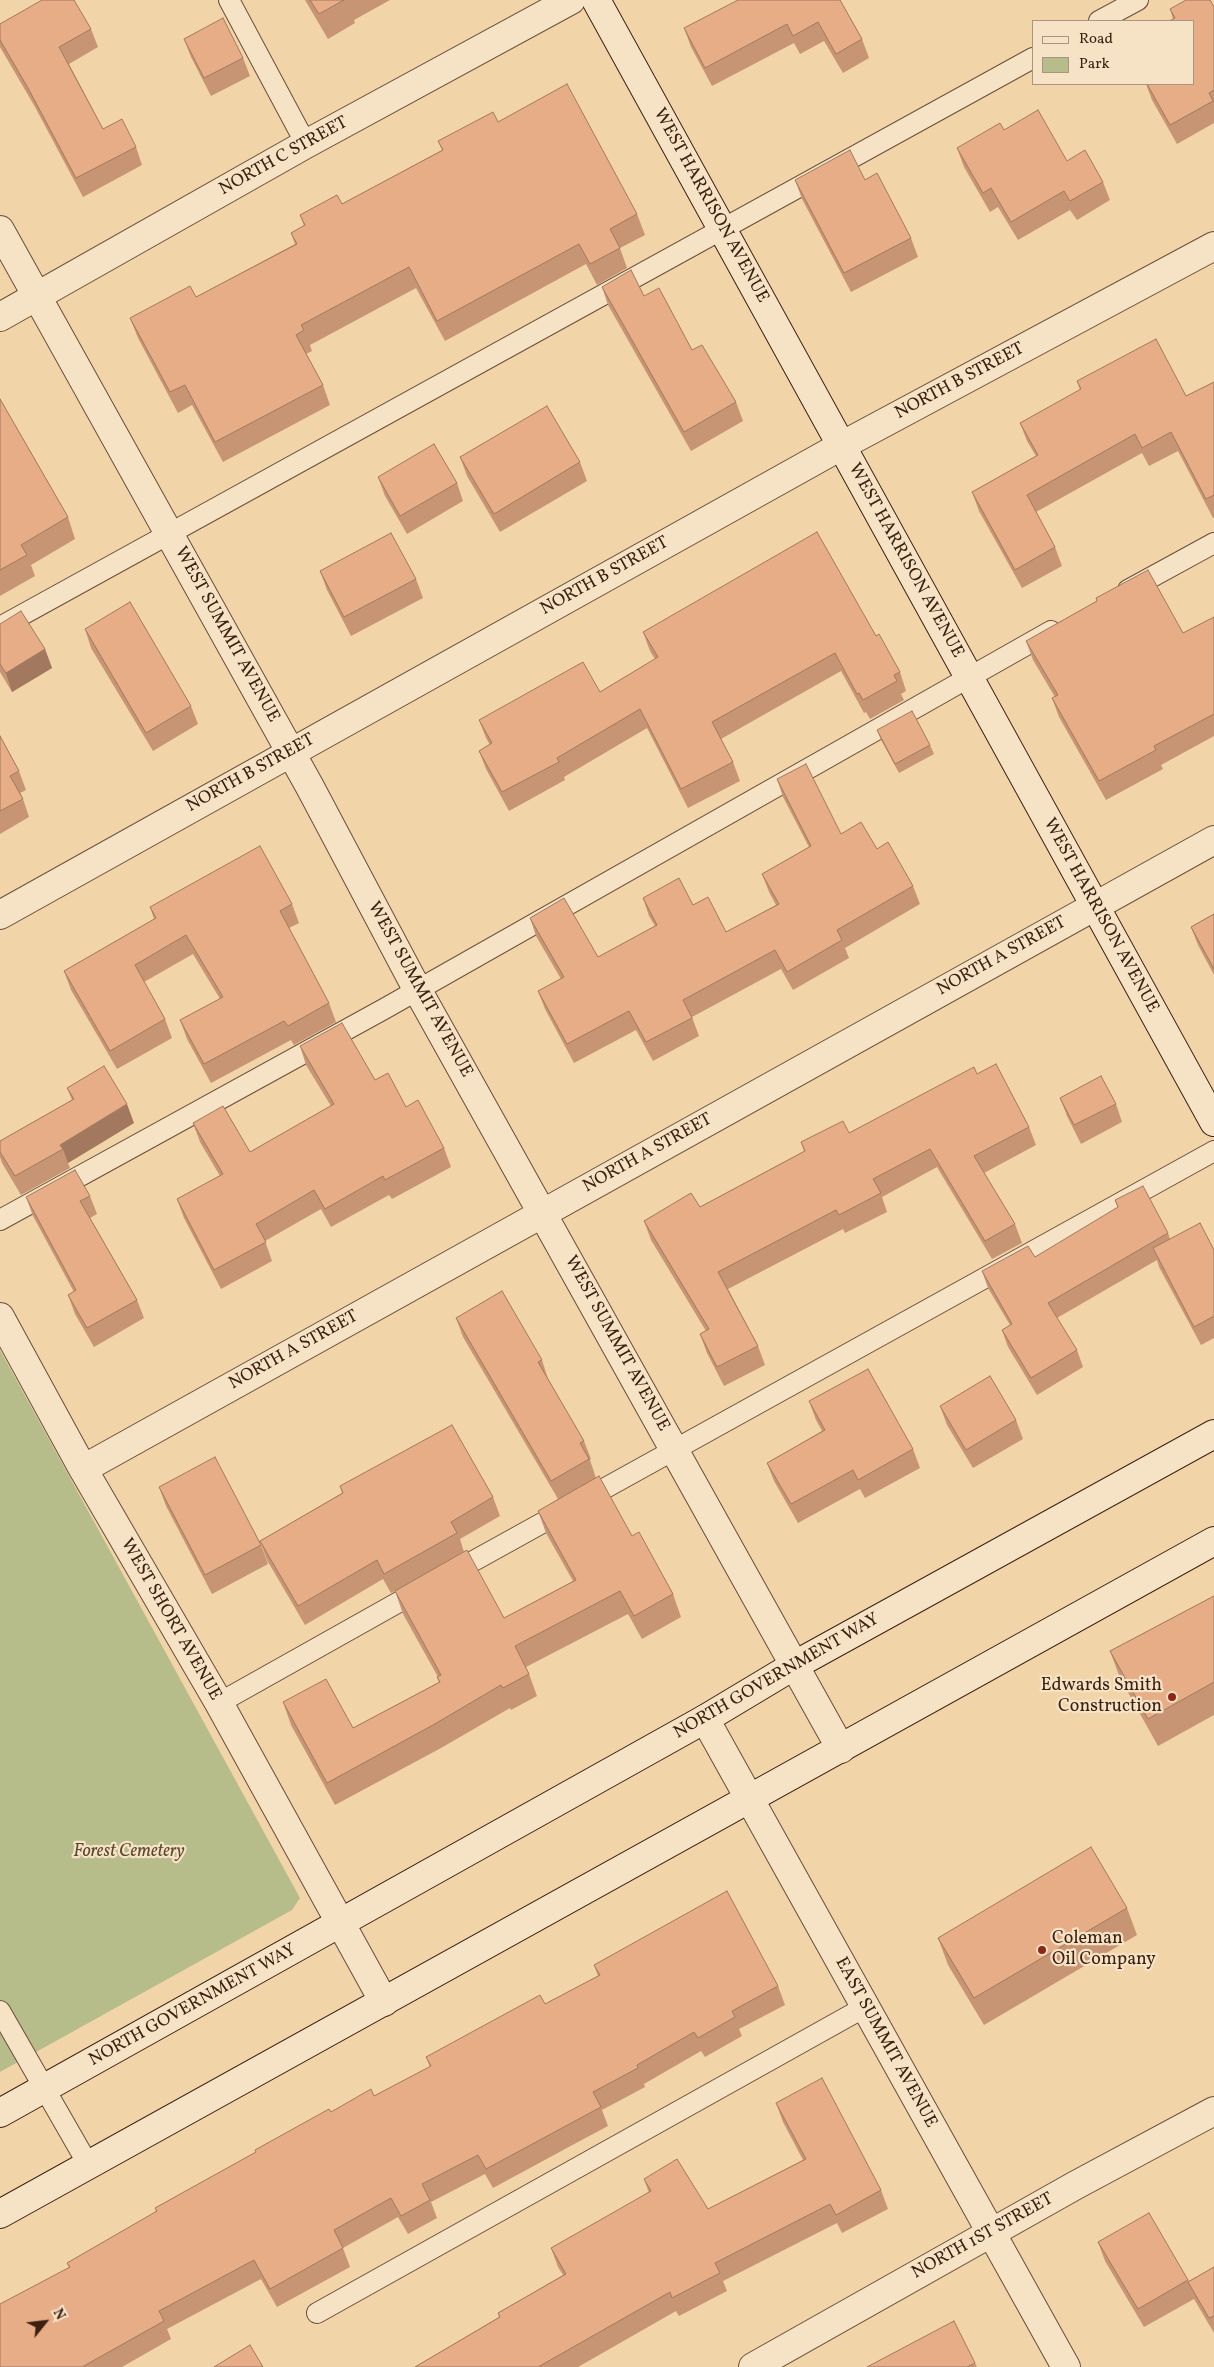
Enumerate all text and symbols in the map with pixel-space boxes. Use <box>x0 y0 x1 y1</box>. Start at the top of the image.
legend <box>1032 20 1194 85</box>
text: Road <box>1079 29 1113 50</box>
text: Park <box>1079 54 1110 75</box>
street label: WEST HARRISON AVENUE <box>647 105 773 307</box>
street label: NORTH C STREET <box>216 113 352 201</box>
street label: NORTH B STREET <box>892 339 1028 425</box>
street label: WEST HARRISON AVENUE <box>842 460 968 662</box>
street label: NORTH B STREET <box>537 533 673 621</box>
street label: WEST SUMMIT AVENUE <box>169 543 283 727</box>
street label: NORTH B STREET <box>183 730 319 818</box>
street label: WEST HARRISON AVENUE <box>1037 815 1163 1017</box>
street label: WEST SUMMIT AVENUE <box>362 898 476 1082</box>
street label: NORTH A STREET <box>934 913 1070 1001</box>
street label: NORTH A STREET <box>580 1110 716 1198</box>
street label: WEST SUMMIT AVENUE <box>559 1252 673 1436</box>
street label: NORTH A STREET <box>226 1307 362 1395</box>
street label: WEST SHORT AVENUE <box>115 1535 225 1705</box>
street label: NORTH GOVERNMENT WAY <box>670 1609 884 1745</box>
place label: Edwards Smith Construction <box>1041 1676 1162 1718</box>
marker: Edwards Smith Construction <box>1166 1691 1178 1703</box>
park label: Forest Cemetery <box>73 1842 185 1864</box>
place label: Coleman Oil Company <box>1052 1929 1156 1972</box>
street label: NORTH GOVERNMENT WAY <box>86 1940 300 2072</box>
marker: Coleman Oil Company <box>1036 1944 1048 1956</box>
street label: EAST SUMMIT AVENUE <box>829 1954 941 2132</box>
street label: NORTH 1ST STREET <box>908 2189 1058 2285</box>
north arrow <box>20 2297 70 2347</box>
text: N <box>48 2305 69 2324</box>

